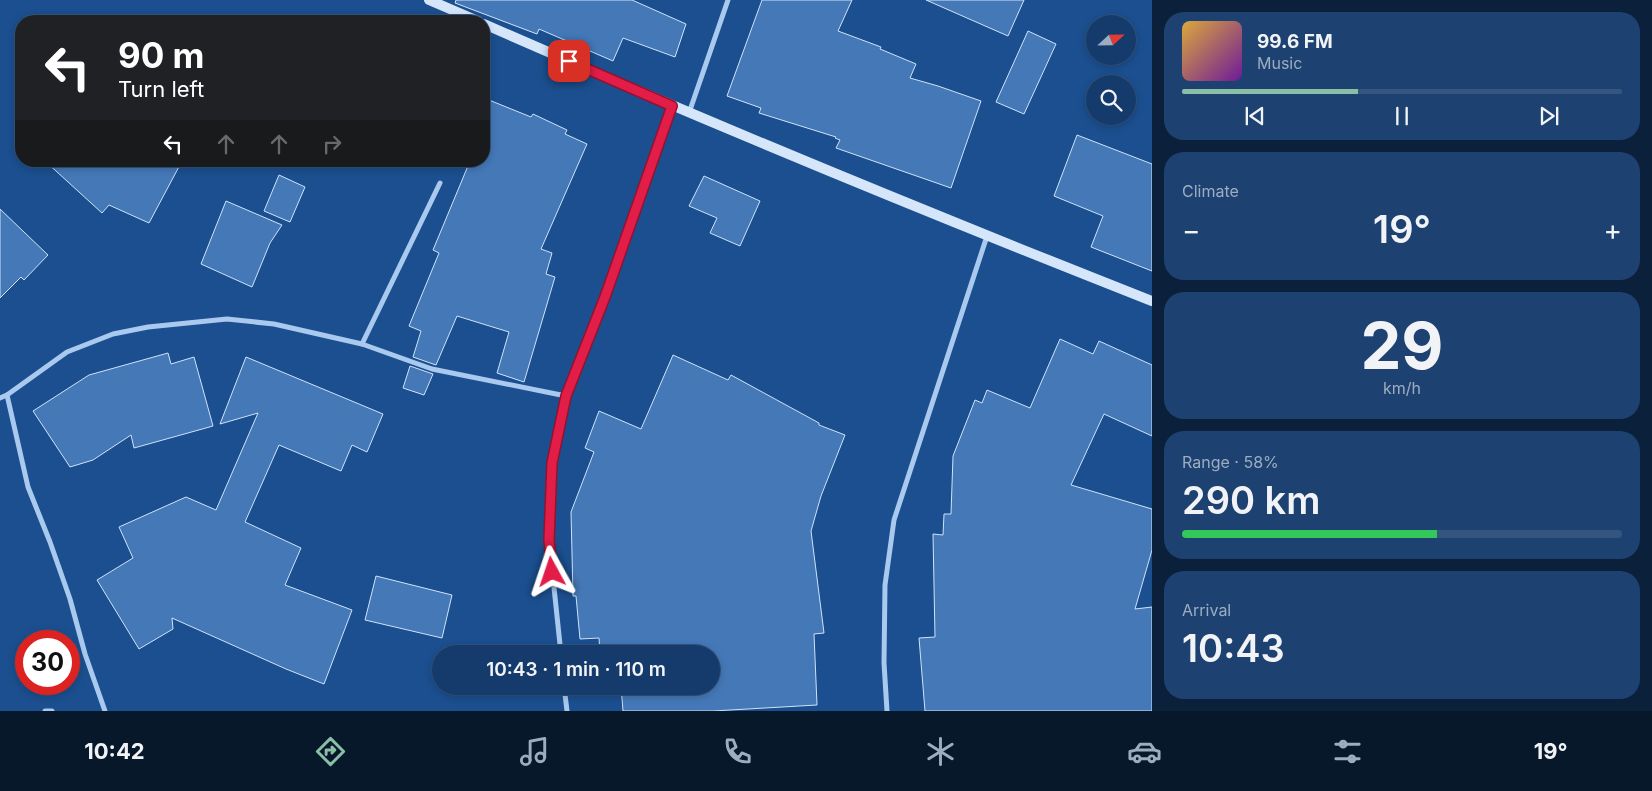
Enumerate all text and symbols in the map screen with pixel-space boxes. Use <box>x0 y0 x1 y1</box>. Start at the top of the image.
north arrow <box>1086 15 1136 65</box>
map controls <box>1086 15 1136 125</box>
text: 99.6 FM <box>1257 30 1333 53</box>
text: 90 m <box>118 34 205 76</box>
icon: left <box>35 35 100 100</box>
pin <box>548 40 590 82</box>
icon: arrive <box>555 47 583 75</box>
text: Music <box>1257 53 1302 73</box>
button: search <box>1086 75 1136 125</box>
text: Turn left <box>118 76 204 102</box>
icon: previous <box>1241 102 1269 130</box>
icon: pause <box>1388 102 1416 130</box>
icon: next <box>1535 102 1563 130</box>
icon: left <box>159 130 187 158</box>
icon: ahead <box>212 130 240 158</box>
icon: ahead <box>265 130 293 158</box>
icon: right <box>318 130 346 158</box>
text: Climate <box>1182 181 1239 201</box>
text: 19° <box>1373 206 1431 252</box>
text: − <box>1182 213 1201 247</box>
text: + <box>1603 213 1622 247</box>
text: 29 <box>1360 306 1444 385</box>
text: km/h <box>1383 378 1421 398</box>
text: Range · 58% <box>1182 452 1279 472</box>
text: 290 km <box>1182 477 1320 523</box>
position arrow <box>525 545 577 597</box>
text: Arrival <box>1182 600 1231 620</box>
text: 10:43 <box>1182 625 1285 671</box>
speed limit sign: 30 <box>15 630 80 695</box>
text: 10:43 · 1 min · 110 m <box>486 658 666 681</box>
icon: directions <box>313 734 348 769</box>
icon: music <box>517 734 552 769</box>
icon: phone <box>720 734 755 769</box>
icon: climate <box>923 734 958 769</box>
icon: car <box>1127 734 1162 769</box>
icon: filters <box>1330 734 1365 769</box>
text: 10:42 <box>84 738 145 764</box>
text: 19° <box>1534 738 1568 764</box>

